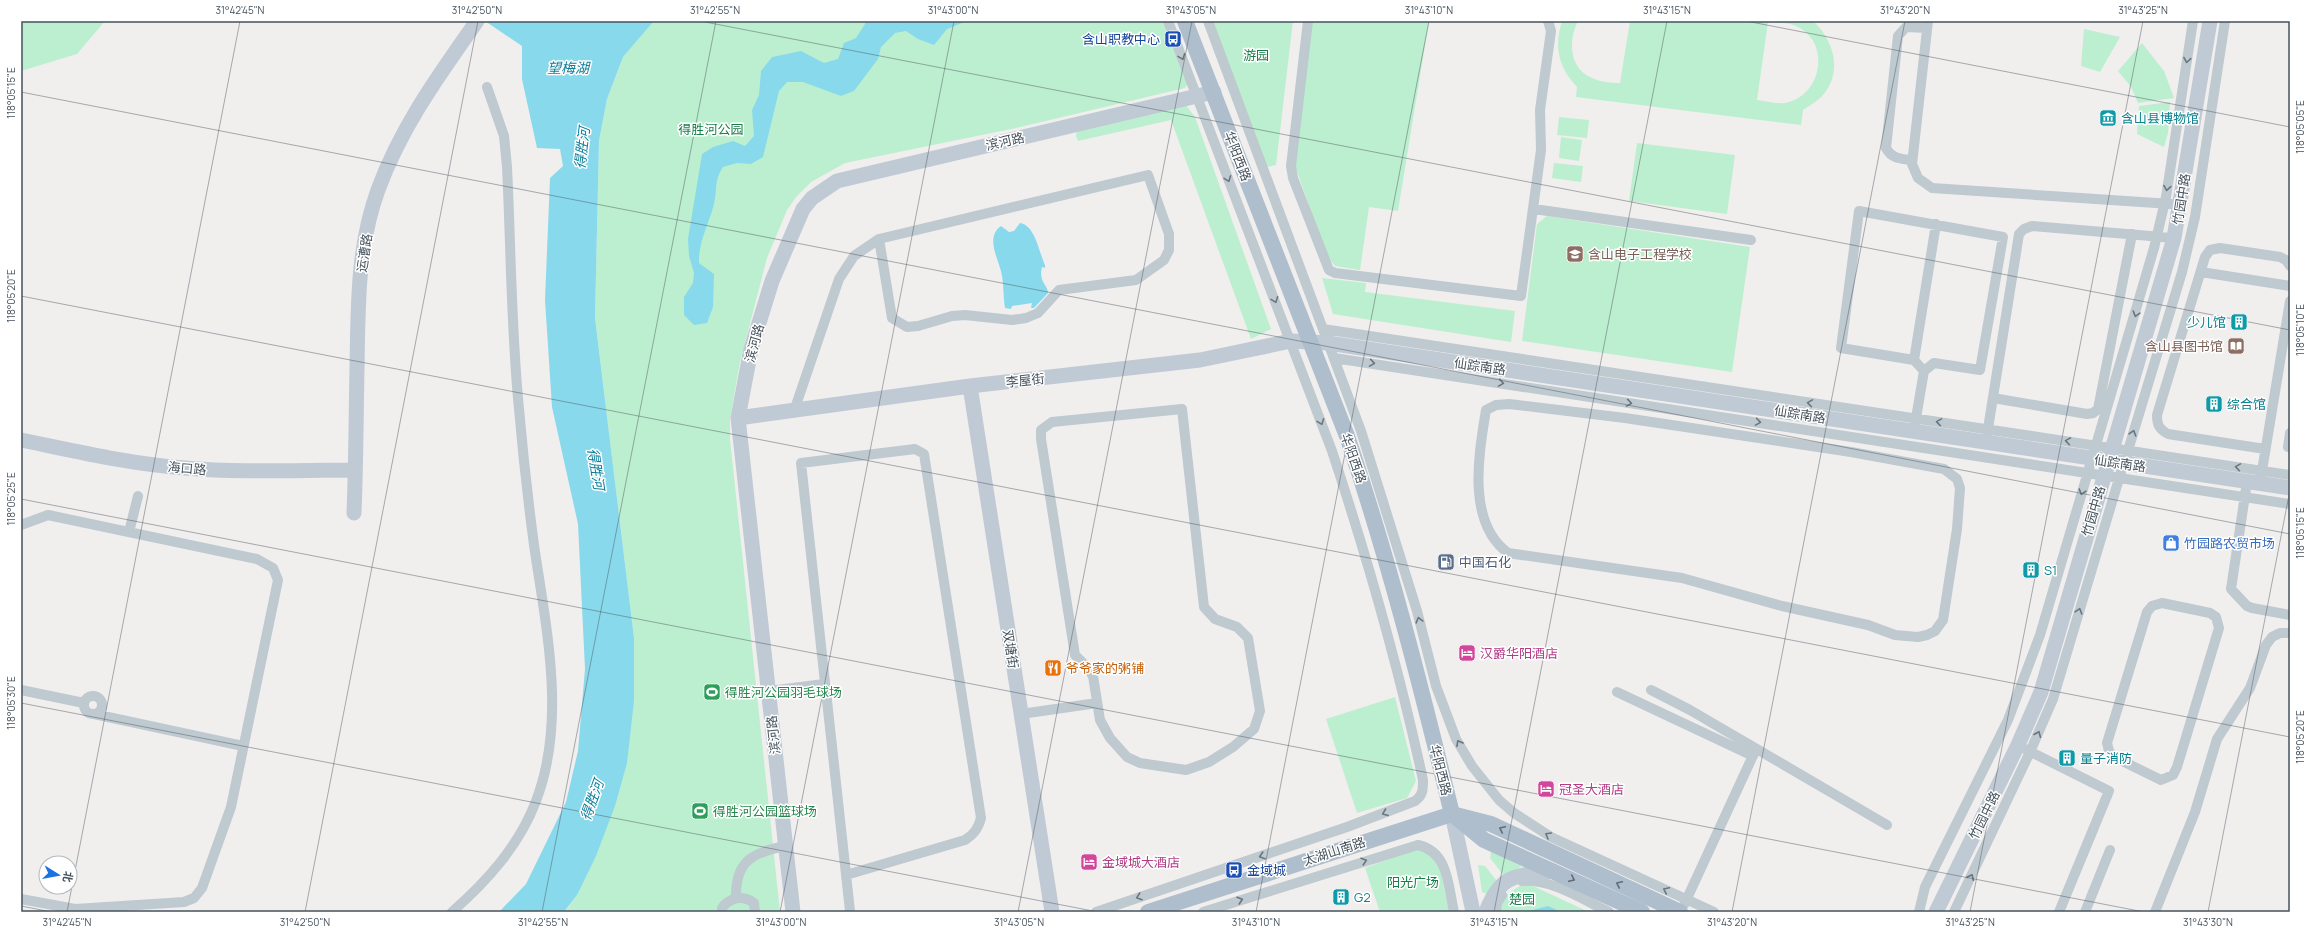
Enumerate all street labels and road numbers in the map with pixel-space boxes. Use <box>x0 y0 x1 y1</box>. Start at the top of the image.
street label: 滨河路 <box>984 128 1026 154</box>
street label: 华阳西路 <box>1220 128 1256 184</box>
street label: 竹园中路 <box>2168 172 2194 226</box>
street label: 运漕路 <box>352 232 376 274</box>
street label: 滨河路 <box>740 322 768 364</box>
street label: 仙踪南路 <box>1453 353 1507 379</box>
street label: 李屋街 <box>1005 369 1045 391</box>
street label: 仙踪南路 <box>1773 401 1827 427</box>
street label: 华阳西路 <box>1337 430 1371 486</box>
street label: 仙踪南路 <box>2093 450 2147 476</box>
street label: 海口路 <box>167 457 207 479</box>
street label: 竹园中路 <box>2077 484 2109 538</box>
street label: 双塘街 <box>999 628 1023 670</box>
street label: 滨河路 <box>762 715 784 755</box>
street label: 华阳西路 <box>1426 743 1456 797</box>
street label: 竹园中路 <box>1965 788 2003 842</box>
street label: 太湖山南路 <box>1300 832 1368 870</box>

